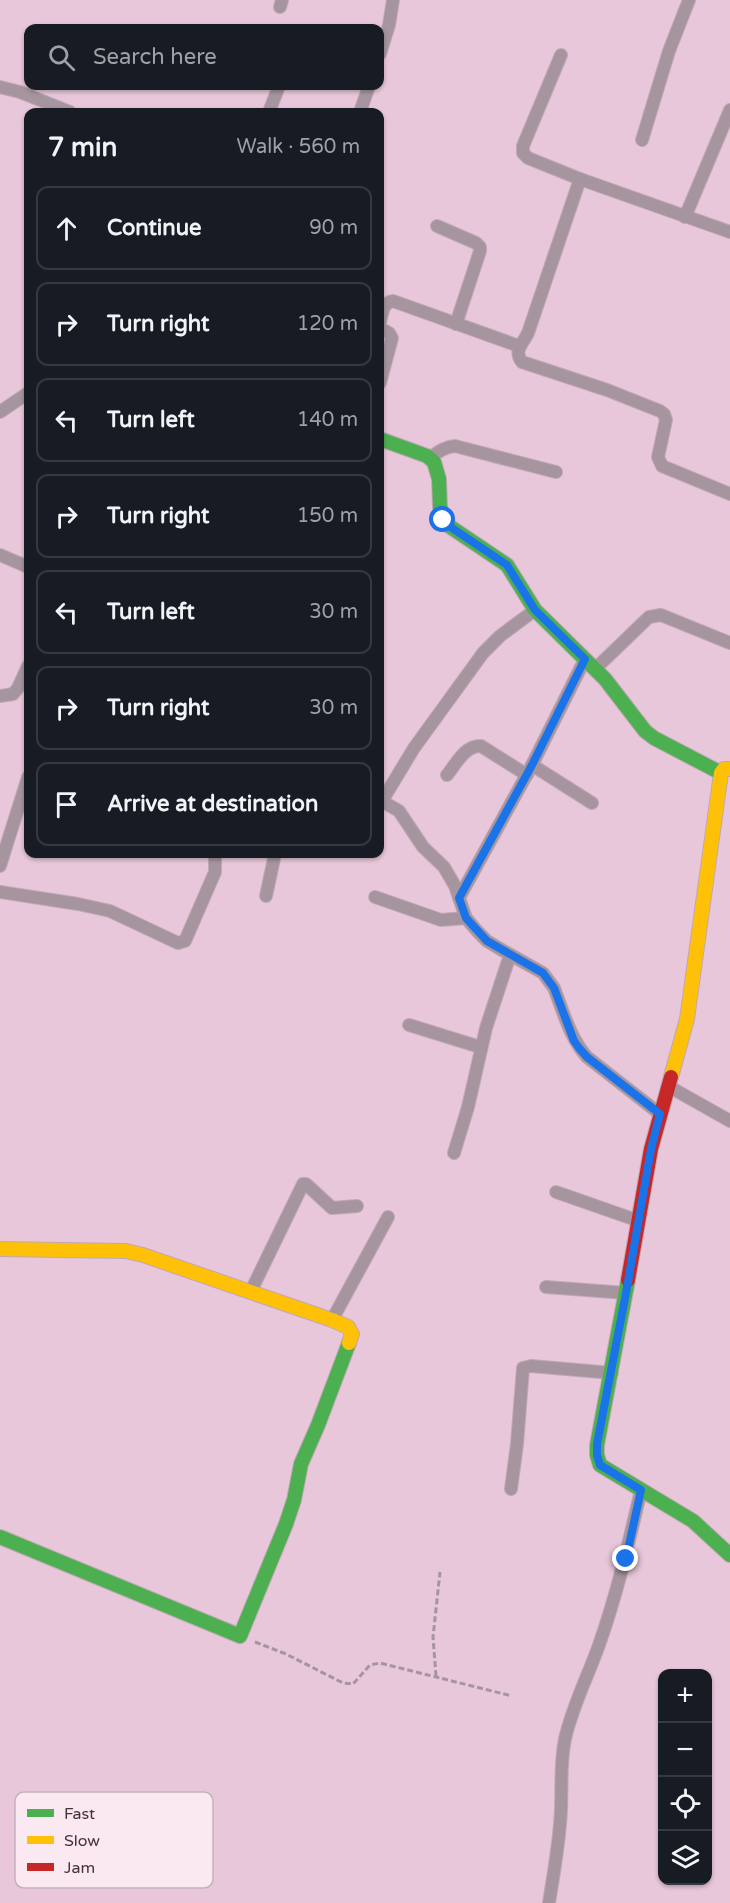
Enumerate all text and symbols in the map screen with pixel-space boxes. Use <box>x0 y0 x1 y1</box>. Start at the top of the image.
search box <box>24 24 384 90</box>
icon: search <box>45 41 78 74</box>
text: Search here <box>93 44 217 70</box>
text: 7 min <box>48 132 117 163</box>
text: Walk · 560 m <box>237 135 360 159</box>
icon: ahead <box>50 212 83 245</box>
text: Continue <box>107 215 202 241</box>
text: 90 m <box>309 216 358 240</box>
icon: right <box>50 308 83 341</box>
text: Turn right <box>107 311 209 337</box>
text: 120 m <box>297 312 358 336</box>
icon: left <box>50 404 83 437</box>
text: Turn left <box>107 407 195 433</box>
text: 140 m <box>297 408 358 432</box>
icon: right <box>50 500 83 533</box>
text: Turn right <box>107 503 209 529</box>
text: 150 m <box>297 504 358 528</box>
route start <box>429 506 455 532</box>
icon: left <box>50 596 83 629</box>
text: Turn left <box>107 599 195 625</box>
text: 30 m <box>309 600 358 624</box>
icon: right <box>50 692 83 725</box>
text: Turn right <box>107 695 209 721</box>
text: 30 m <box>309 696 358 720</box>
icon: arrive <box>50 788 83 821</box>
text: Arrive at destination <box>107 791 318 817</box>
route end <box>612 1545 638 1571</box>
map controls <box>658 1669 712 1885</box>
button: + <box>658 1669 712 1723</box>
button: − <box>658 1723 712 1777</box>
button: locate <box>658 1777 712 1831</box>
legend <box>15 1792 213 1888</box>
text: Fast <box>64 1804 95 1824</box>
text: Slow <box>64 1831 100 1851</box>
button: layers <box>658 1831 712 1885</box>
text: Jam <box>64 1858 95 1878</box>

